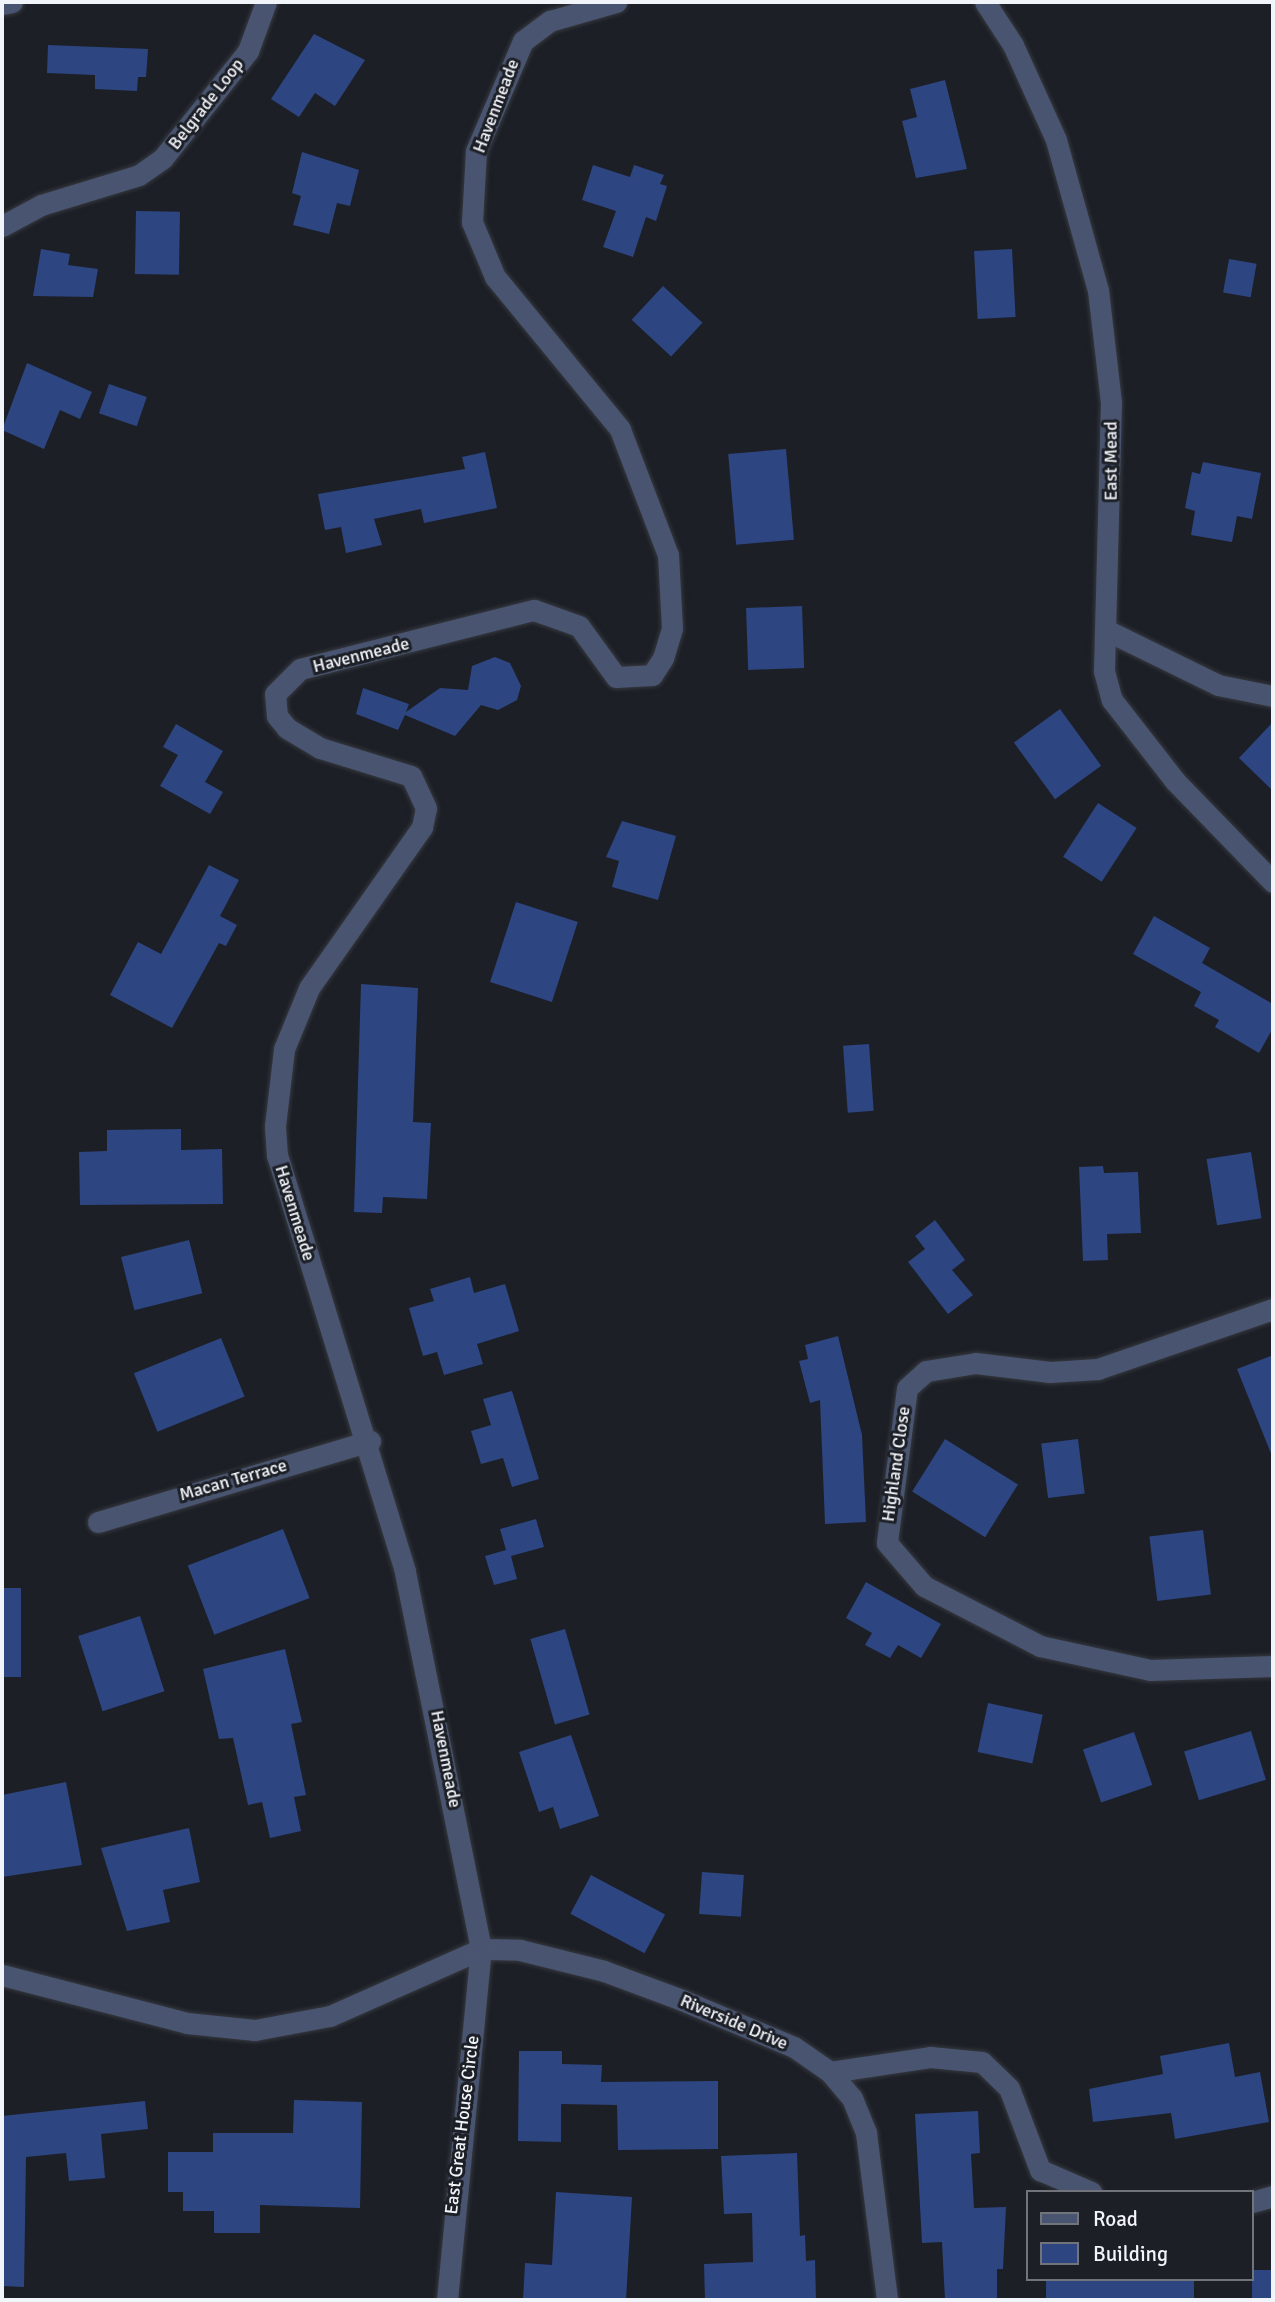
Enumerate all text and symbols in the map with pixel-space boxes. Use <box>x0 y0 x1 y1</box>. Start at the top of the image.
street label: Belgrade Loop <box>164 54 248 154</box>
street label: Havenmeade <box>468 56 524 156</box>
street label: East Mead <box>1100 421 1122 501</box>
street label: Havenmeade <box>310 633 412 677</box>
street label: Havenmeade <box>270 1163 320 1263</box>
street label: Highland Close <box>877 1405 915 1523</box>
street label: Macan Terrace <box>177 1454 289 1506</box>
street label: Havenmeade <box>426 1708 466 1810</box>
street label: Riverside Drive <box>677 1990 791 2054</box>
street label: East Great House Circle <box>440 2034 484 2216</box>
legend <box>1026 2190 1254 2281</box>
text: Road <box>1093 2206 1138 2232</box>
text: Building <box>1093 2241 1168 2267</box>

